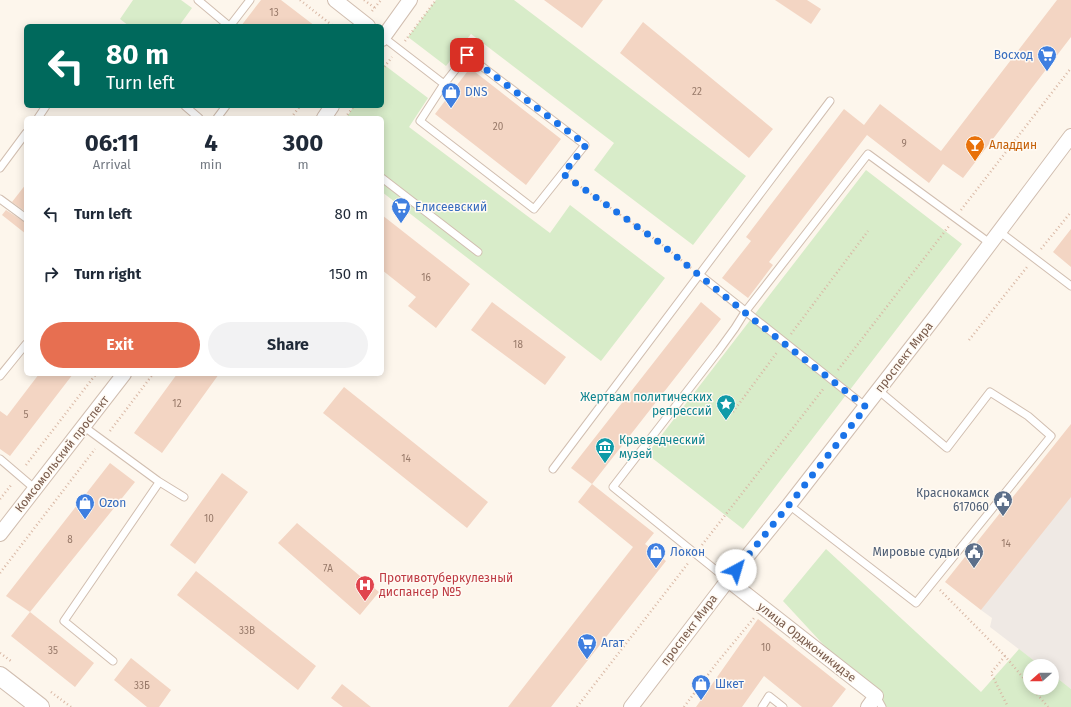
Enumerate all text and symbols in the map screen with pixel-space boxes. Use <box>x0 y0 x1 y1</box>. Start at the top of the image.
house number: 13 <box>269 7 279 19</box>
text: 80 m <box>106 38 169 71</box>
pin <box>450 38 484 72</box>
icon: left <box>40 40 92 92</box>
icon: arrive <box>456 44 478 66</box>
supermarket icon: Восход <box>1036 44 1058 72</box>
place label: Восход <box>994 48 1033 62</box>
text: Turn left <box>106 72 175 94</box>
shop icon: DNS <box>440 81 462 109</box>
place label: DNS <box>465 85 488 99</box>
house number: 22 <box>692 86 702 98</box>
house number: 20 <box>493 121 504 133</box>
text: 06:11 <box>85 129 139 157</box>
text: 4 <box>204 129 218 157</box>
text: 300 <box>283 129 323 157</box>
bar icon: Аладдин <box>964 134 986 162</box>
house number: 9 <box>901 138 907 150</box>
place label: Аладдин <box>989 138 1037 152</box>
text: Arrival <box>93 157 131 172</box>
text: min <box>200 157 222 172</box>
text: m <box>297 157 309 172</box>
supermarket icon: Елисеевский <box>390 196 412 224</box>
place label: Елисеевский <box>415 200 487 214</box>
icon: left <box>40 203 62 225</box>
text: Turn left <box>74 205 132 223</box>
text: 80 m <box>335 205 368 223</box>
icon: right <box>40 263 62 285</box>
text: Turn right <box>74 265 141 283</box>
text: 150 m <box>329 265 368 283</box>
house number: 16 <box>421 272 431 284</box>
street label: проспект Мира <box>872 319 936 395</box>
button: Exit <box>40 322 200 368</box>
button: Share <box>208 322 368 368</box>
house number: 18 <box>513 339 523 351</box>
place label: Жертвам политических репрессий <box>580 390 712 418</box>
street label: Комсомольский проспект <box>12 392 112 515</box>
place icon: Жертвам политических репрессий <box>715 393 737 421</box>
house number: 12 <box>172 398 182 410</box>
house number: 5 <box>23 409 29 421</box>
place label: Краеведческий музей <box>619 433 705 461</box>
museum icon: Краеведческий музей <box>594 436 616 464</box>
house number: 14 <box>401 453 412 465</box>
place label: Краснокамск 617060 <box>916 486 990 514</box>
public building icon: Краснокамск 617060 <box>992 489 1014 517</box>
shop icon: Ozon <box>74 492 96 520</box>
place label: Ozon <box>99 496 126 510</box>
house number: 10 <box>204 513 214 525</box>
house number: 8 <box>67 534 73 546</box>
house number: 14 <box>1001 538 1012 550</box>
shop icon: Локон <box>645 541 667 569</box>
public building icon: Мировые судьи <box>963 541 985 569</box>
place label: Локон <box>670 545 705 559</box>
place label: Мировые судьи <box>872 545 960 559</box>
position arrow <box>715 549 757 591</box>
house number: 7А <box>323 563 333 575</box>
place label: Противотуберкулезный диспансер №5 <box>379 571 513 599</box>
hospital icon: Противотуберкулезный диспансер №5 <box>354 574 376 602</box>
street label: проспект Мира <box>658 592 720 668</box>
street label: улица Орджоникидзе <box>755 599 859 685</box>
house number: 33В <box>239 625 255 637</box>
supermarket icon: Агат <box>576 632 598 660</box>
place label: Агат <box>601 636 625 650</box>
house number: 10 <box>761 642 771 654</box>
house number: 35 <box>48 645 58 657</box>
north arrow <box>1023 659 1059 695</box>
map controls <box>1023 659 1059 695</box>
shop icon: Шкет <box>690 673 712 701</box>
place label: Шкет <box>715 677 744 691</box>
house number: 33Б <box>134 680 150 692</box>

